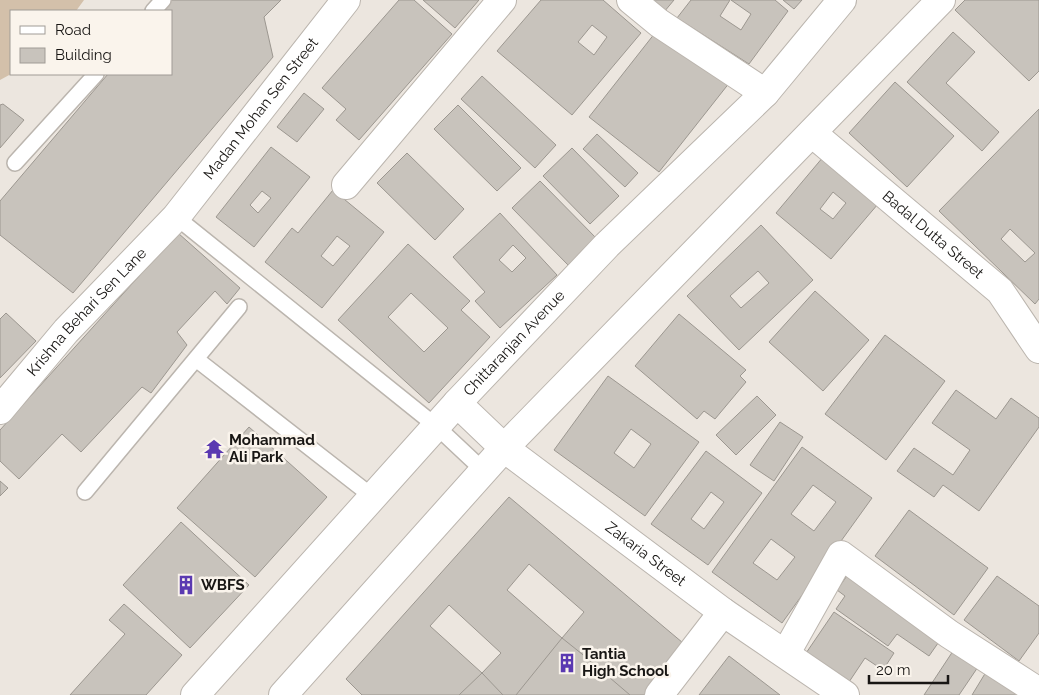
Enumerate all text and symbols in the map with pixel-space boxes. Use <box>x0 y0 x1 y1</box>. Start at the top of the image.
legend <box>10 10 172 75</box>
text: Road <box>55 21 91 39</box>
street label: Madan Mohan Sen Street <box>200 34 322 183</box>
text: Building <box>55 46 112 64</box>
street label: Badal Dutta Street <box>879 187 987 282</box>
street label: Krishna Behari Sen Lane <box>23 244 150 380</box>
street label: Chittaranjan Avenue <box>460 286 568 400</box>
place label: Mohammad Ali Park <box>229 431 315 466</box>
temple icon: Mohammad Ali Park <box>203 438 225 460</box>
street label: Zakaria Street <box>602 518 689 590</box>
building icon: WBFS <box>175 574 197 596</box>
place label: WBFS <box>201 576 245 594</box>
place label: Tantia High School <box>582 645 669 680</box>
building icon: Tantia High School <box>556 652 578 674</box>
scale bar <box>869 652 948 684</box>
text: 20 m <box>876 661 911 679</box>

